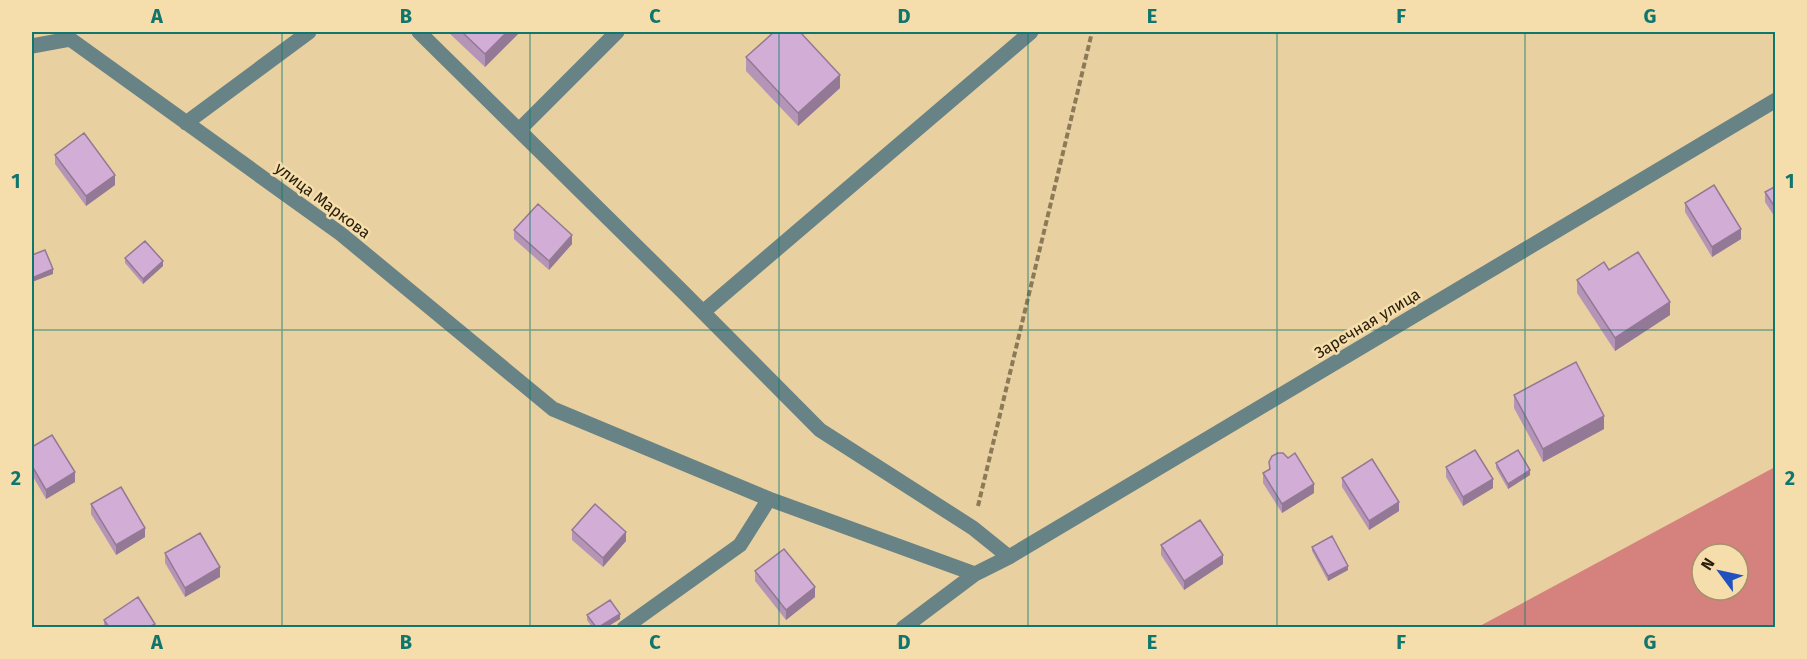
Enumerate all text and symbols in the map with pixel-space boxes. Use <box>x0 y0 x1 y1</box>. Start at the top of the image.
text: A <box>150 4 164 28</box>
text: B <box>400 4 412 28</box>
text: C <box>649 4 661 28</box>
text: D <box>897 4 911 28</box>
text: E <box>1147 4 1157 28</box>
text: F <box>1396 4 1406 28</box>
text: G <box>1644 4 1656 28</box>
street label: улица Маркова <box>271 158 374 242</box>
text: 1 <box>11 169 21 193</box>
text: 1 <box>1785 169 1795 193</box>
street label: Заречная улица <box>1311 284 1424 362</box>
text: 2 <box>11 466 21 490</box>
text: 2 <box>1785 466 1795 490</box>
north arrow <box>1690 542 1750 602</box>
text: N <box>1697 554 1719 574</box>
text: A <box>150 630 164 654</box>
text: B <box>400 630 412 654</box>
text: C <box>649 630 661 654</box>
text: D <box>897 630 911 654</box>
text: E <box>1147 630 1157 654</box>
text: F <box>1396 630 1406 654</box>
text: G <box>1644 630 1656 654</box>

